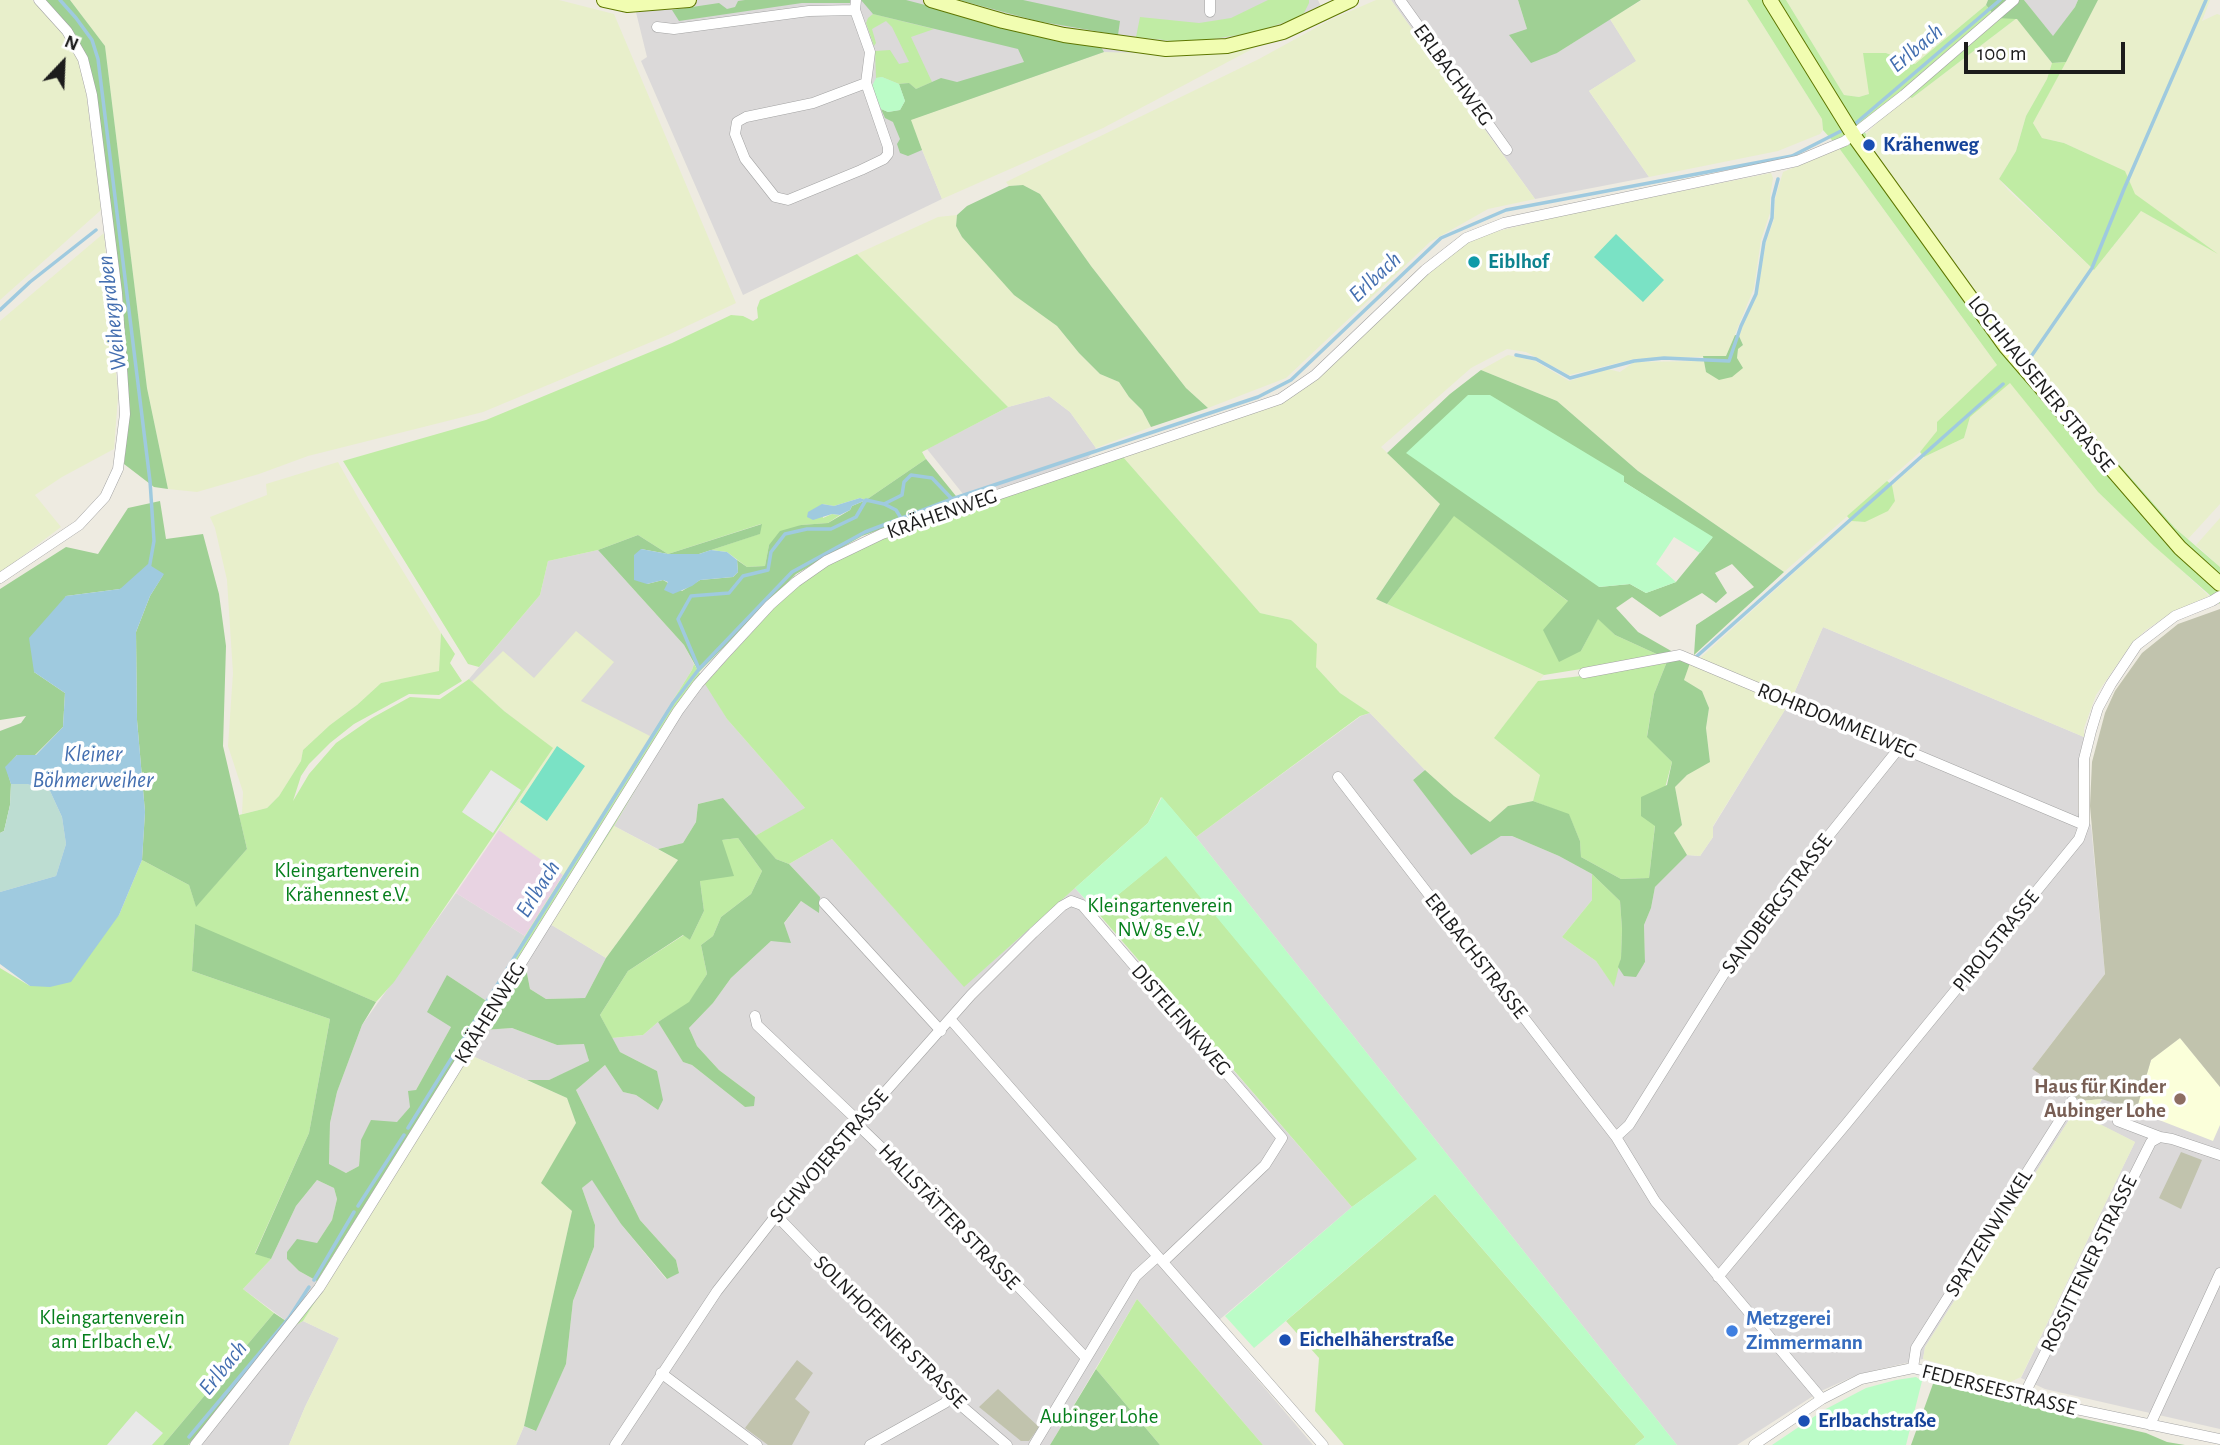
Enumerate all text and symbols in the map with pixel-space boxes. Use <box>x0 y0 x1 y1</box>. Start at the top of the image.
water label: Erlbach <box>1883 17 1949 79</box>
street label: ERLBACHWEG <box>1408 19 1498 131</box>
north arrow <box>28 28 98 98</box>
scale bar <box>1968 28 2129 72</box>
text: N <box>62 32 81 55</box>
text: 100 m <box>1977 43 2027 64</box>
place label: Krähenweg <box>1883 132 1979 158</box>
marker: Krähenweg <box>1861 137 1877 153</box>
water label: Erlbach <box>1343 246 1407 308</box>
place label: Eiblhof <box>1488 249 1549 275</box>
water label: Weihergraben <box>91 254 133 372</box>
marker: Eiblhof <box>1466 254 1482 270</box>
street label: LOCHHAUSENER STRASSE <box>1962 291 2120 477</box>
street label: KRÄHENWEG <box>884 483 1000 545</box>
street label: ROHRDOMMELWEG <box>1754 678 1920 764</box>
water label: Kleiner Böhmerweiher <box>33 740 153 794</box>
street label: SANDBERGSTRASSE <box>1716 829 1838 979</box>
water label: Erlbach <box>510 855 566 923</box>
park label: Kleingartenverein Krähennest e.V. <box>274 858 420 908</box>
street label: PIROLSTRASSE <box>1947 885 2045 997</box>
street label: ERLBACHSTRASSE <box>1419 888 1533 1024</box>
park label: Kleingartenverein NW 85 e.V. <box>1087 893 1233 943</box>
street label: KRÄHENWEG <box>449 958 531 1068</box>
street label: DISTELFINKWEG <box>1126 959 1236 1081</box>
place label: Haus für Kinder Aubinger Lohe <box>2034 1074 2166 1124</box>
street label: SCHWOJERSTRASSE <box>764 1084 894 1228</box>
marker: Haus für Kinder Aubinger Lohe <box>2172 1091 2188 1107</box>
street label: HALLSTÄTTER STRASSE <box>873 1139 1025 1295</box>
street label: SPATZENWINKEL <box>1940 1165 2038 1301</box>
street label: ROSSITTENER STRASSE <box>2035 1171 2143 1357</box>
street label: SOLNHOFENER STRASSE <box>808 1250 972 1414</box>
park label: Kleingartenverein am Erlbach e.V. <box>39 1305 185 1355</box>
place label: Metzgerei Zimmermann <box>1746 1306 1863 1356</box>
marker: Metzgerei Zimmermann <box>1724 1323 1740 1339</box>
place label: Eichelhäherstraße <box>1299 1327 1454 1353</box>
marker: Eichelhäherstraße <box>1277 1332 1293 1348</box>
water label: Erlbach <box>193 1335 253 1401</box>
street label: FEDERSEESTRASSE <box>1919 1359 2079 1421</box>
park label: Aubinger Lohe <box>1040 1404 1158 1430</box>
place label: Erlbachstraße <box>1818 1408 1936 1434</box>
marker: Erlbachstraße <box>1796 1413 1812 1429</box>

